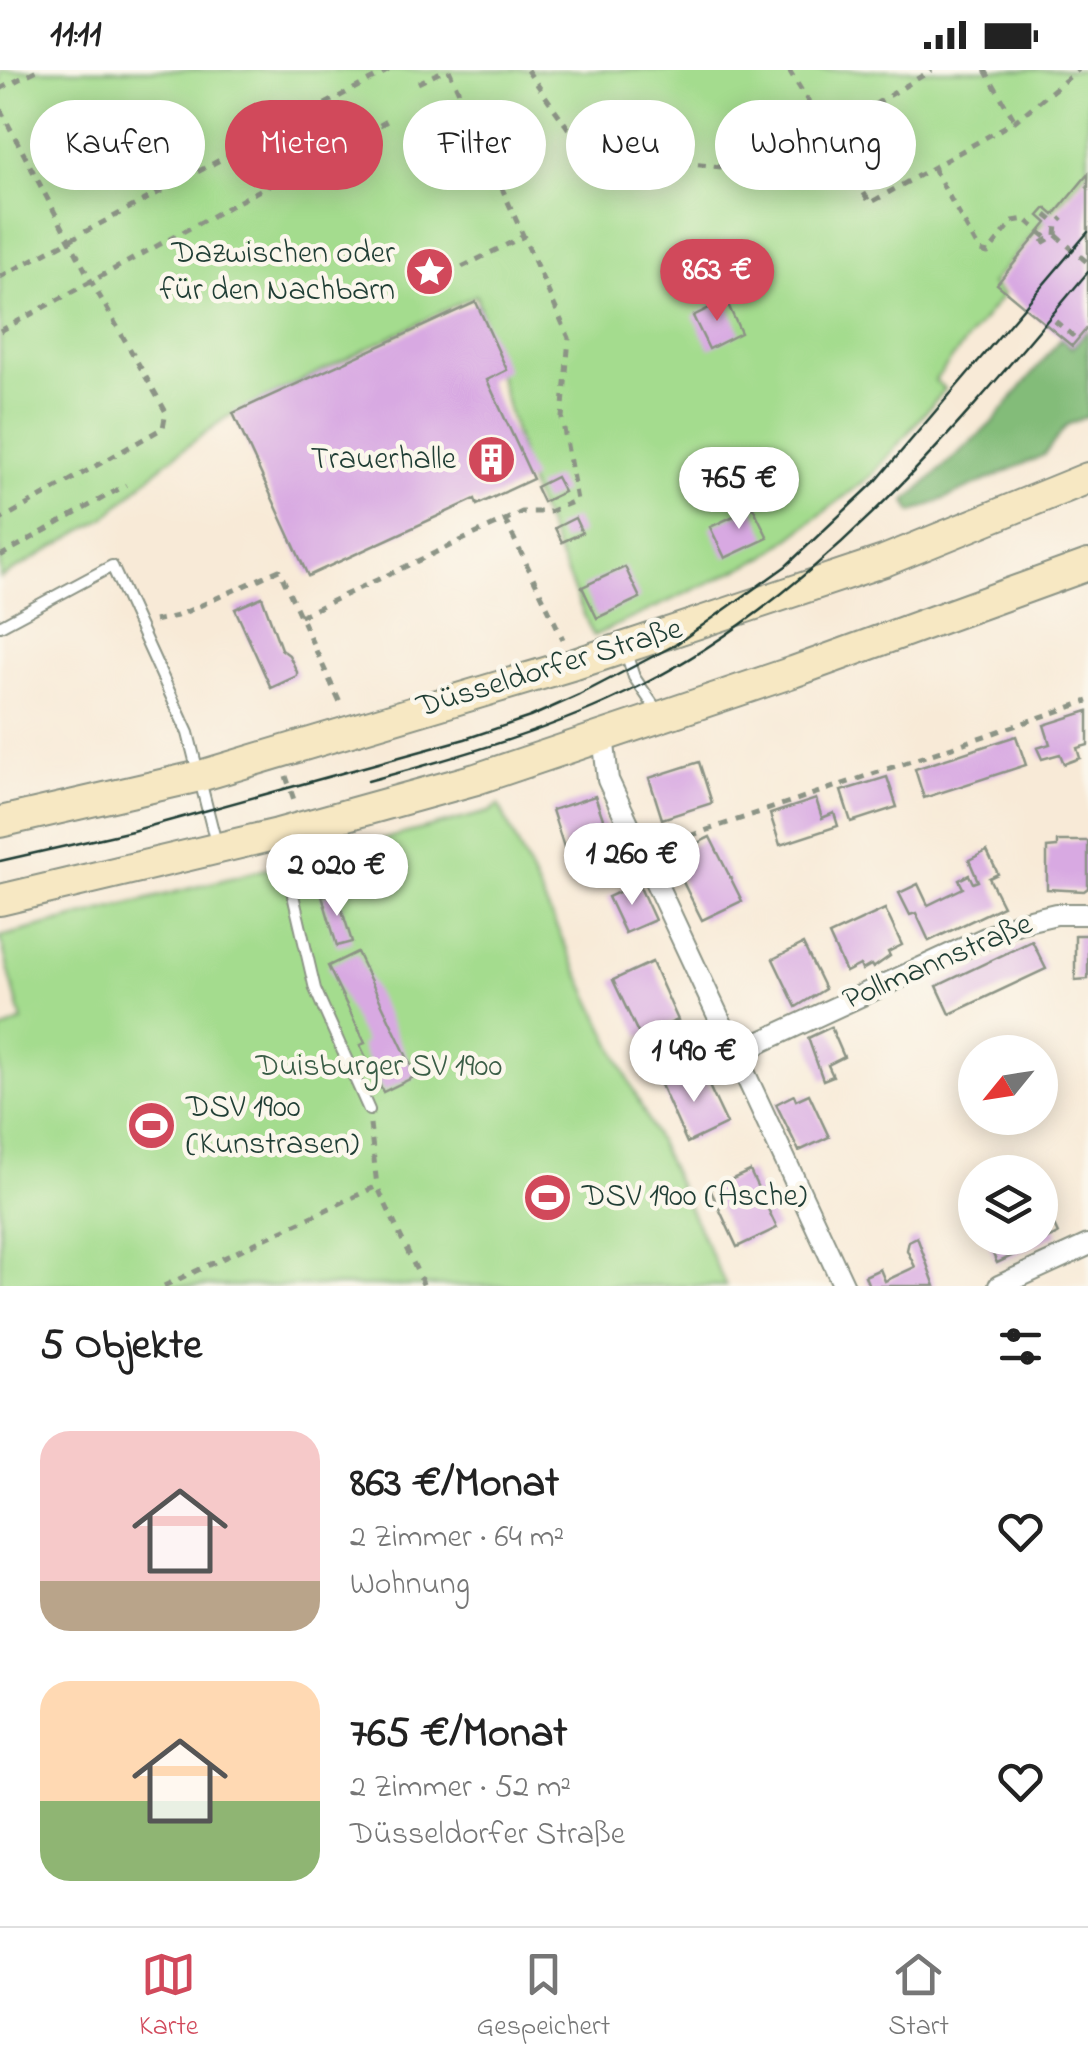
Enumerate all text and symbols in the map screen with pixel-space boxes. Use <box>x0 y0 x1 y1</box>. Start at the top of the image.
text: 11:11 <box>50 7 102 63</box>
chip: Kaufen <box>30 100 205 190</box>
chip: Mieten <box>225 100 383 190</box>
chip: Filter <box>403 100 546 190</box>
chip: Neu <box>566 100 695 190</box>
chip: Wohnung <box>715 100 916 190</box>
place label: Dazwischen oder für den Nachbarn <box>160 231 395 315</box>
pin: 863 € <box>647 239 787 324</box>
place icon: Dazwischen oder für den Nachbarn <box>404 246 456 298</box>
text: 863 € <box>682 248 752 295</box>
building icon: Trauerhalle <box>465 434 517 486</box>
place label: Trauerhalle <box>310 437 457 484</box>
pin: 765 € <box>669 447 809 532</box>
text: 765 € <box>701 456 777 503</box>
street label: Düsseldorfer Straße <box>411 606 689 732</box>
pin: 1 260 € <box>540 823 724 908</box>
text: 1 260 € <box>586 832 678 879</box>
pin: 2 020 € <box>245 834 429 919</box>
text: 2 020 € <box>288 843 386 890</box>
street label: Pollmannstraße <box>836 902 1041 1024</box>
pin: 1 490 € <box>602 1020 786 1105</box>
text: 1 490 € <box>651 1029 737 1076</box>
north arrow <box>958 1035 1058 1135</box>
map controls <box>958 1035 1058 1255</box>
park label: Duisburger SV 1900 <box>255 1044 502 1091</box>
place label: DSV 1900 (Kunstrasen) <box>185 1085 359 1169</box>
sports icon: DSV 1900 (Kunstrasen) <box>125 1100 177 1152</box>
button: layers <box>958 1155 1058 1255</box>
sports icon: DSV 1900 (Asche) <box>521 1171 573 1223</box>
place label: DSV 1900 (Asche) <box>581 1174 807 1221</box>
text: 5 Objekte <box>40 1316 202 1377</box>
icon: filters <box>993 1319 1048 1374</box>
text: 863 €/Monat <box>350 1454 559 1515</box>
icon: home <box>120 1471 240 1591</box>
icon: heart <box>993 1504 1048 1559</box>
text: 2 Zimmer · 64 m² <box>350 1515 564 1562</box>
text: Wohnung <box>350 1562 470 1609</box>
text: 765 €/Monat <box>350 1704 567 1765</box>
icon: home <box>120 1721 240 1841</box>
icon: heart <box>993 1754 1048 1809</box>
text: 2 Zimmer · 52 m² <box>350 1765 571 1812</box>
text: Düsseldorfer Straße <box>350 1812 625 1859</box>
tab: Karte <box>139 1947 198 2048</box>
tab: Gespeichert <box>477 1947 610 2048</box>
tab: Start <box>888 1947 949 2048</box>

